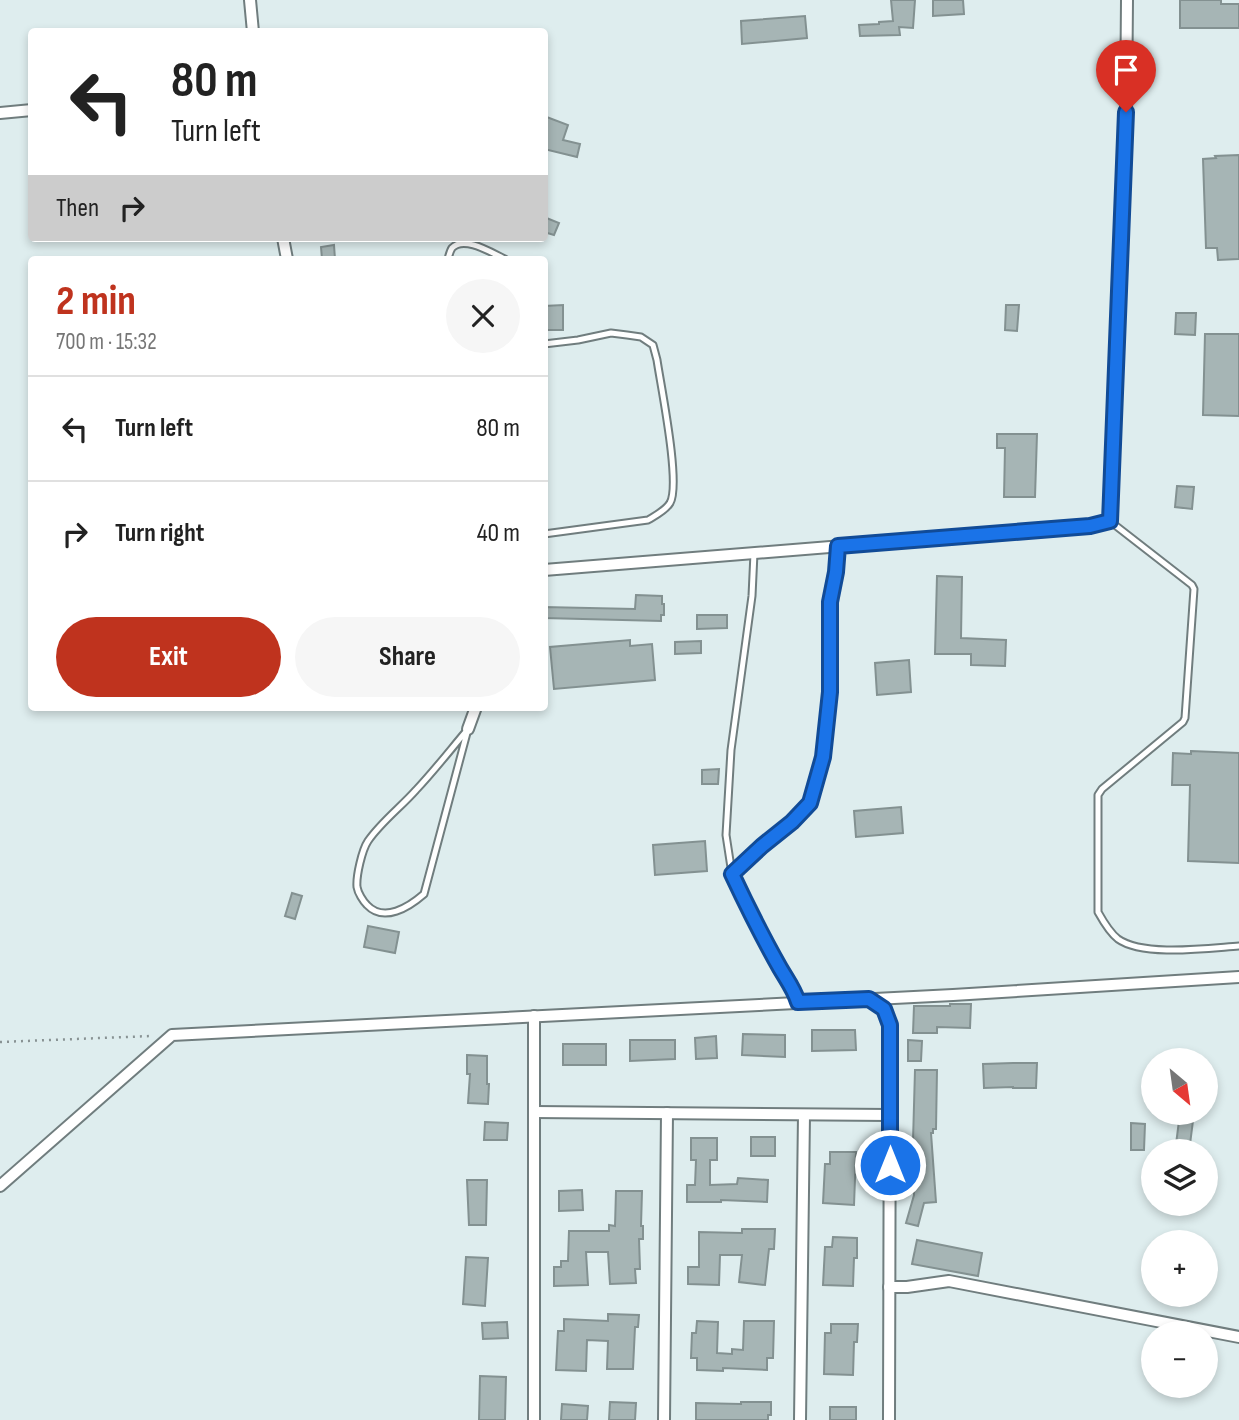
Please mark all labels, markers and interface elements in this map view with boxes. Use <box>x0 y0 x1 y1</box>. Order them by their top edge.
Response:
pin <box>1096 40 1156 112</box>
icon: arrive <box>1107 51 1145 89</box>
text: 80 m <box>171 52 258 111</box>
icon: left <box>56 56 147 147</box>
text: Turn left <box>171 112 261 151</box>
icon: right <box>113 189 151 227</box>
text: Then <box>56 193 99 224</box>
text: 2 min <box>56 276 136 327</box>
button: close <box>446 279 520 353</box>
text: 700 m · 15:32 <box>56 328 157 356</box>
icon: left <box>56 410 94 448</box>
text: Turn left <box>115 413 193 444</box>
text: 80 m <box>476 413 520 444</box>
icon: right <box>56 515 94 553</box>
text: Turn right <box>115 518 204 549</box>
text: 40 m <box>477 518 520 549</box>
button: Exit <box>56 617 281 697</box>
button: Share <box>295 617 520 697</box>
north arrow <box>1141 1048 1218 1125</box>
map controls <box>1141 1048 1218 1398</box>
position arrow <box>853 1128 927 1202</box>
button: layers <box>1141 1139 1218 1216</box>
button: + <box>1141 1230 1218 1307</box>
button: − <box>1141 1321 1218 1398</box>

